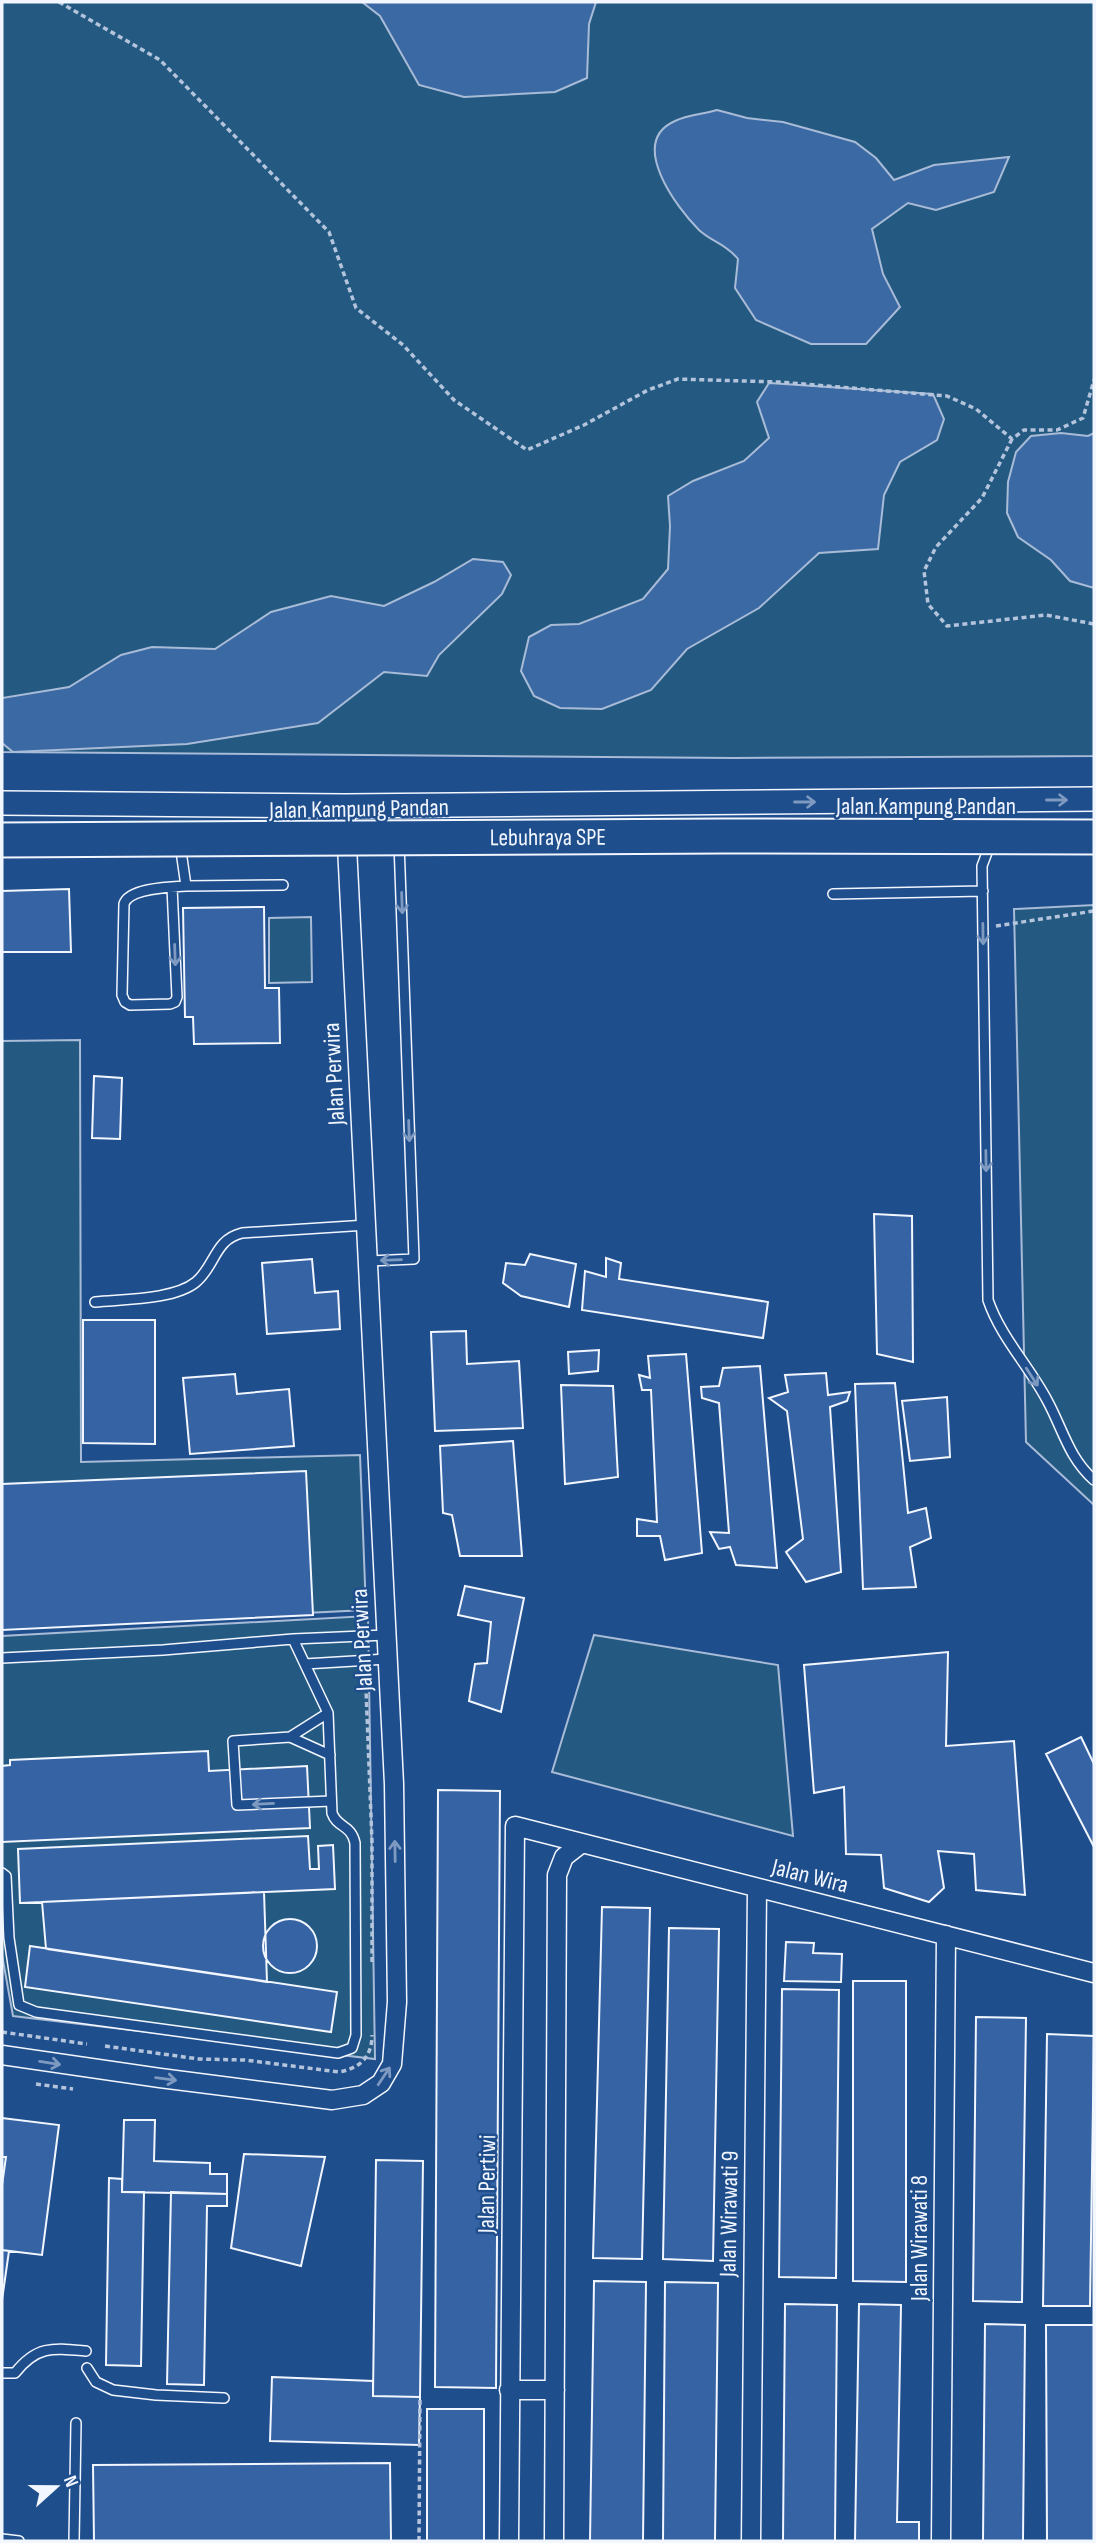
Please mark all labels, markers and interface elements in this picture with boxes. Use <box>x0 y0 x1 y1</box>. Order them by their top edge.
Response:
street label: Jalan Kampung Pandan <box>835 792 1016 821</box>
street label: Jalan Kampung Pandan <box>268 793 449 825</box>
one-way arrow <box>1046 793 1069 807</box>
one-way arrow <box>794 795 817 809</box>
street label: Lebuhraya SPE <box>490 822 606 852</box>
one-way arrow <box>395 892 408 915</box>
one-way arrow <box>977 922 990 945</box>
one-way arrow <box>169 943 182 966</box>
street label: Jalan Perwira <box>317 1022 351 1127</box>
one-way arrow <box>403 1119 416 1142</box>
one-way arrow <box>980 1150 993 1173</box>
one-way arrow <box>380 1253 403 1266</box>
one-way arrow <box>1025 1366 1039 1386</box>
street label: Jalan Perwira <box>345 1588 379 1693</box>
one-way arrow <box>253 1798 275 1811</box>
one-way arrow <box>389 1840 402 1863</box>
street label: Jalan Wira <box>768 1852 851 1899</box>
one-way arrow <box>38 2056 61 2069</box>
one-way arrow <box>377 2067 391 2086</box>
one-way arrow <box>154 2073 177 2086</box>
street label: Jalan Pertiwi <box>472 2134 502 2235</box>
street label: Jalan Wirawati 9 <box>713 2151 745 2278</box>
street label: Jalan Wirawati 8 <box>905 2175 934 2302</box>
north arrow <box>21 2452 91 2522</box>
text: N <box>58 2473 83 2490</box>

